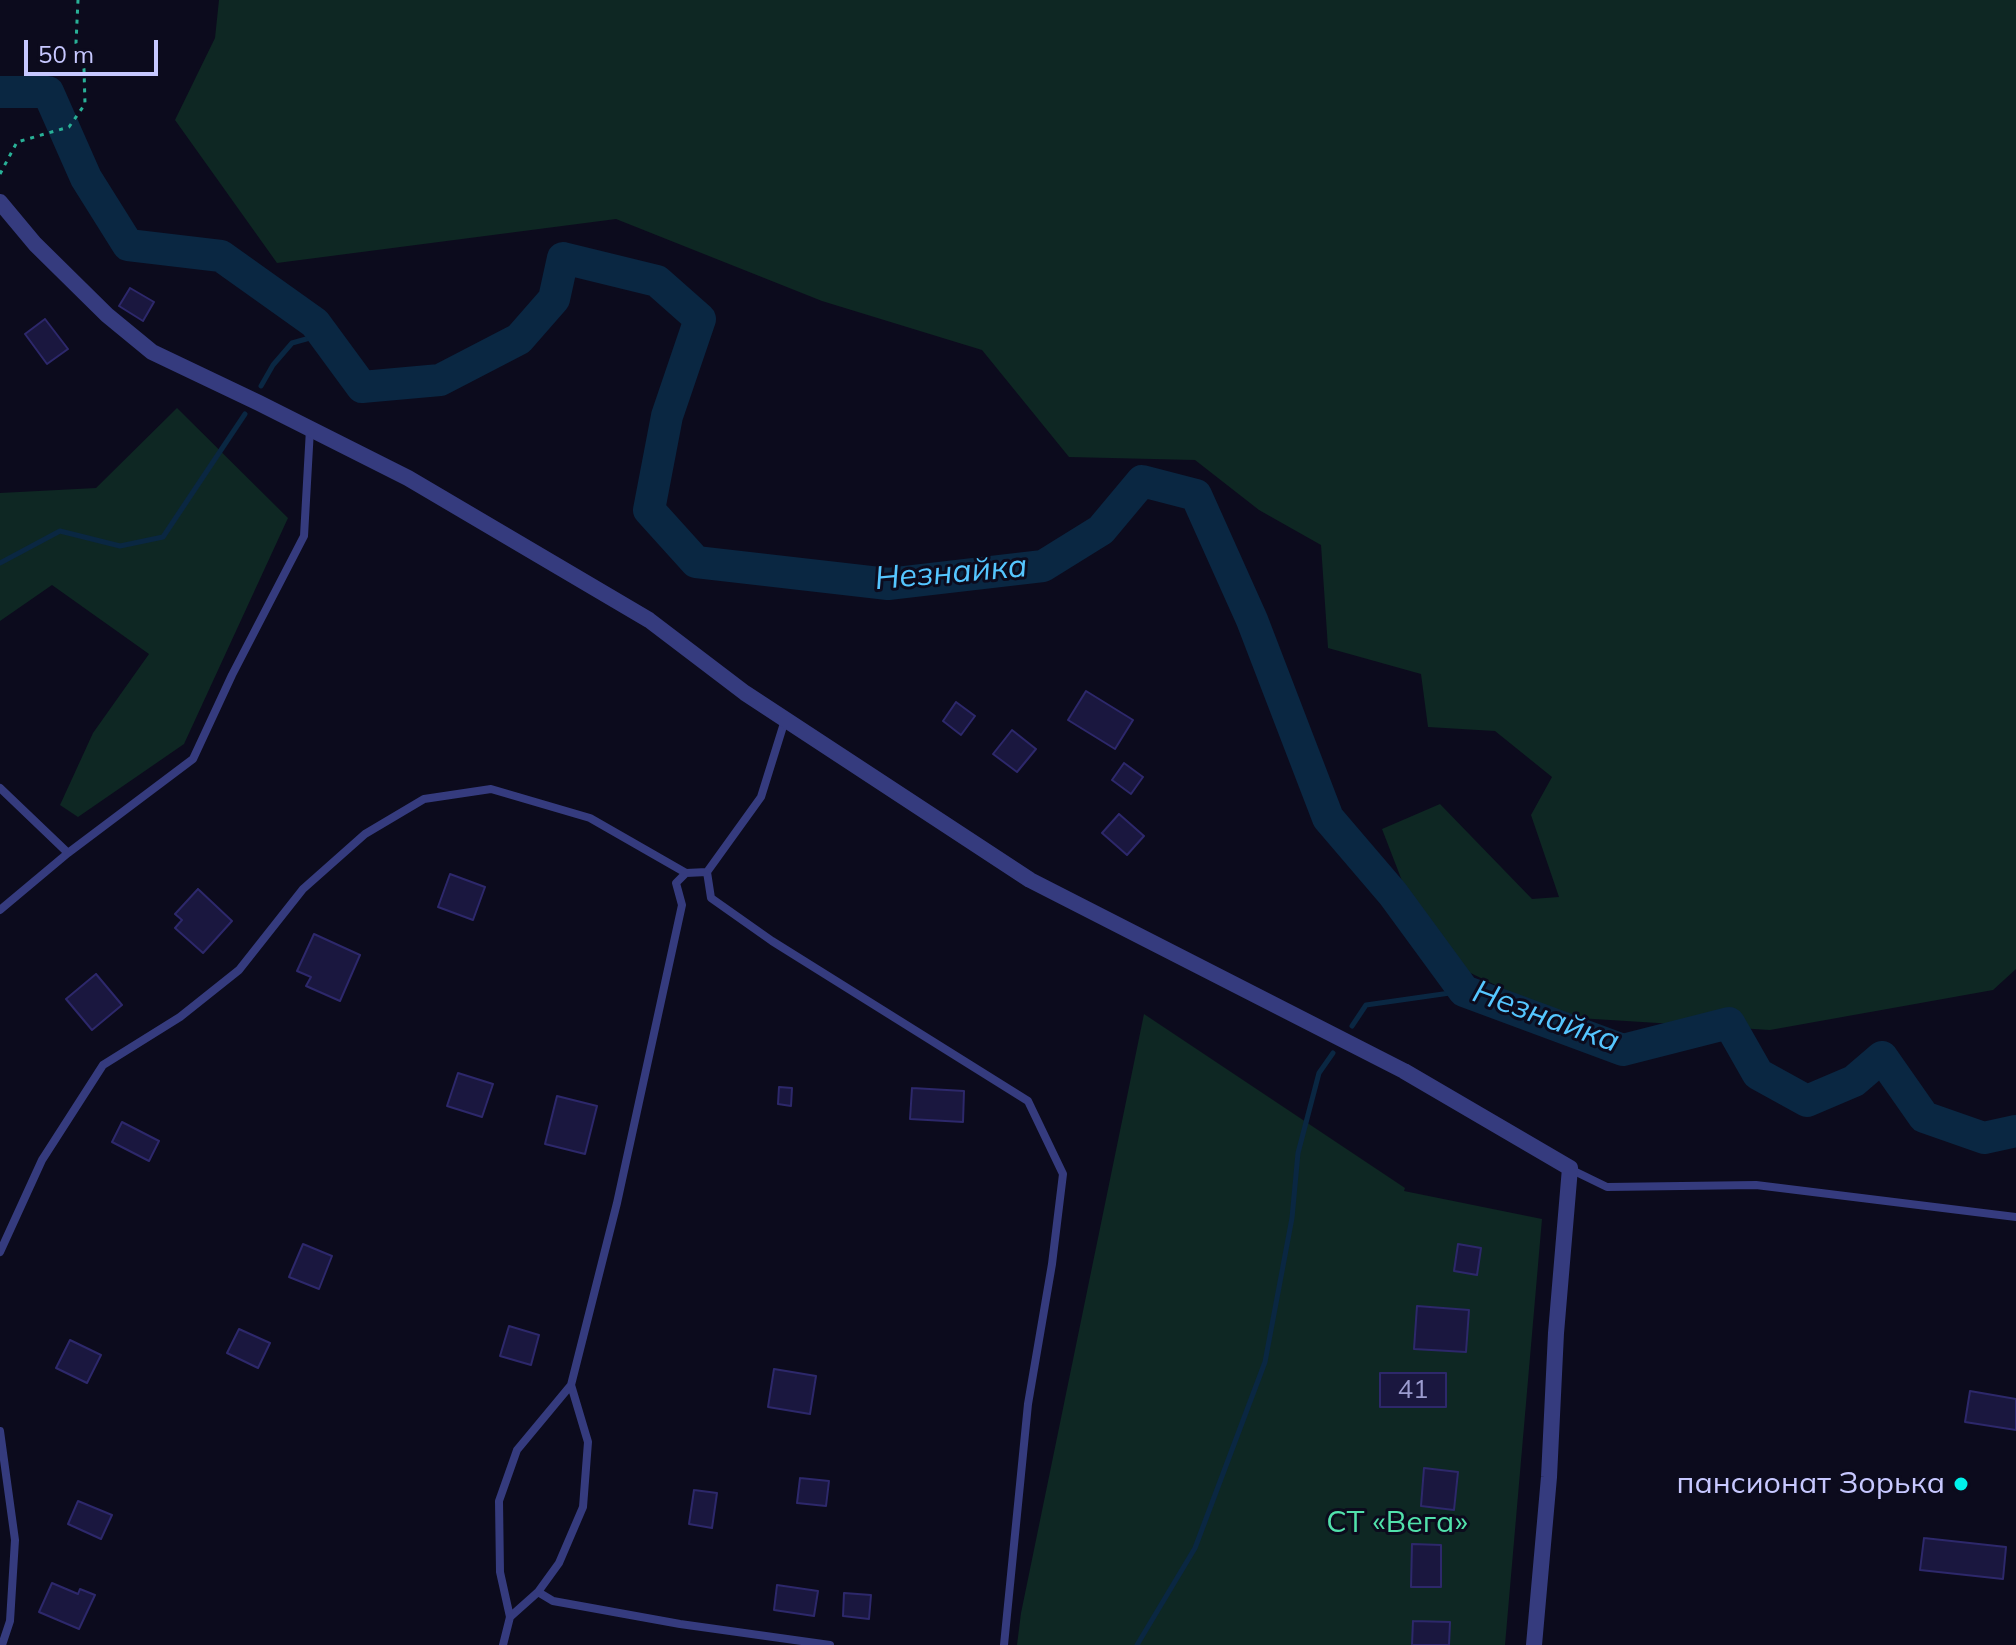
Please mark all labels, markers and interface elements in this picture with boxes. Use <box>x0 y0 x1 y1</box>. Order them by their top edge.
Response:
scale bar <box>28 24 162 74</box>
text: 50 m <box>38 39 94 69</box>
water label: Незнайка <box>873 547 1029 599</box>
water label: Незнайка <box>1468 973 1624 1061</box>
house number: 41 <box>1397 1374 1429 1406</box>
place label: пансионат Зорька <box>1677 1466 1945 1502</box>
marker: пансионат Зорька <box>1952 1475 1970 1493</box>
park label: СТ «Вега» <box>1326 1505 1468 1541</box>

